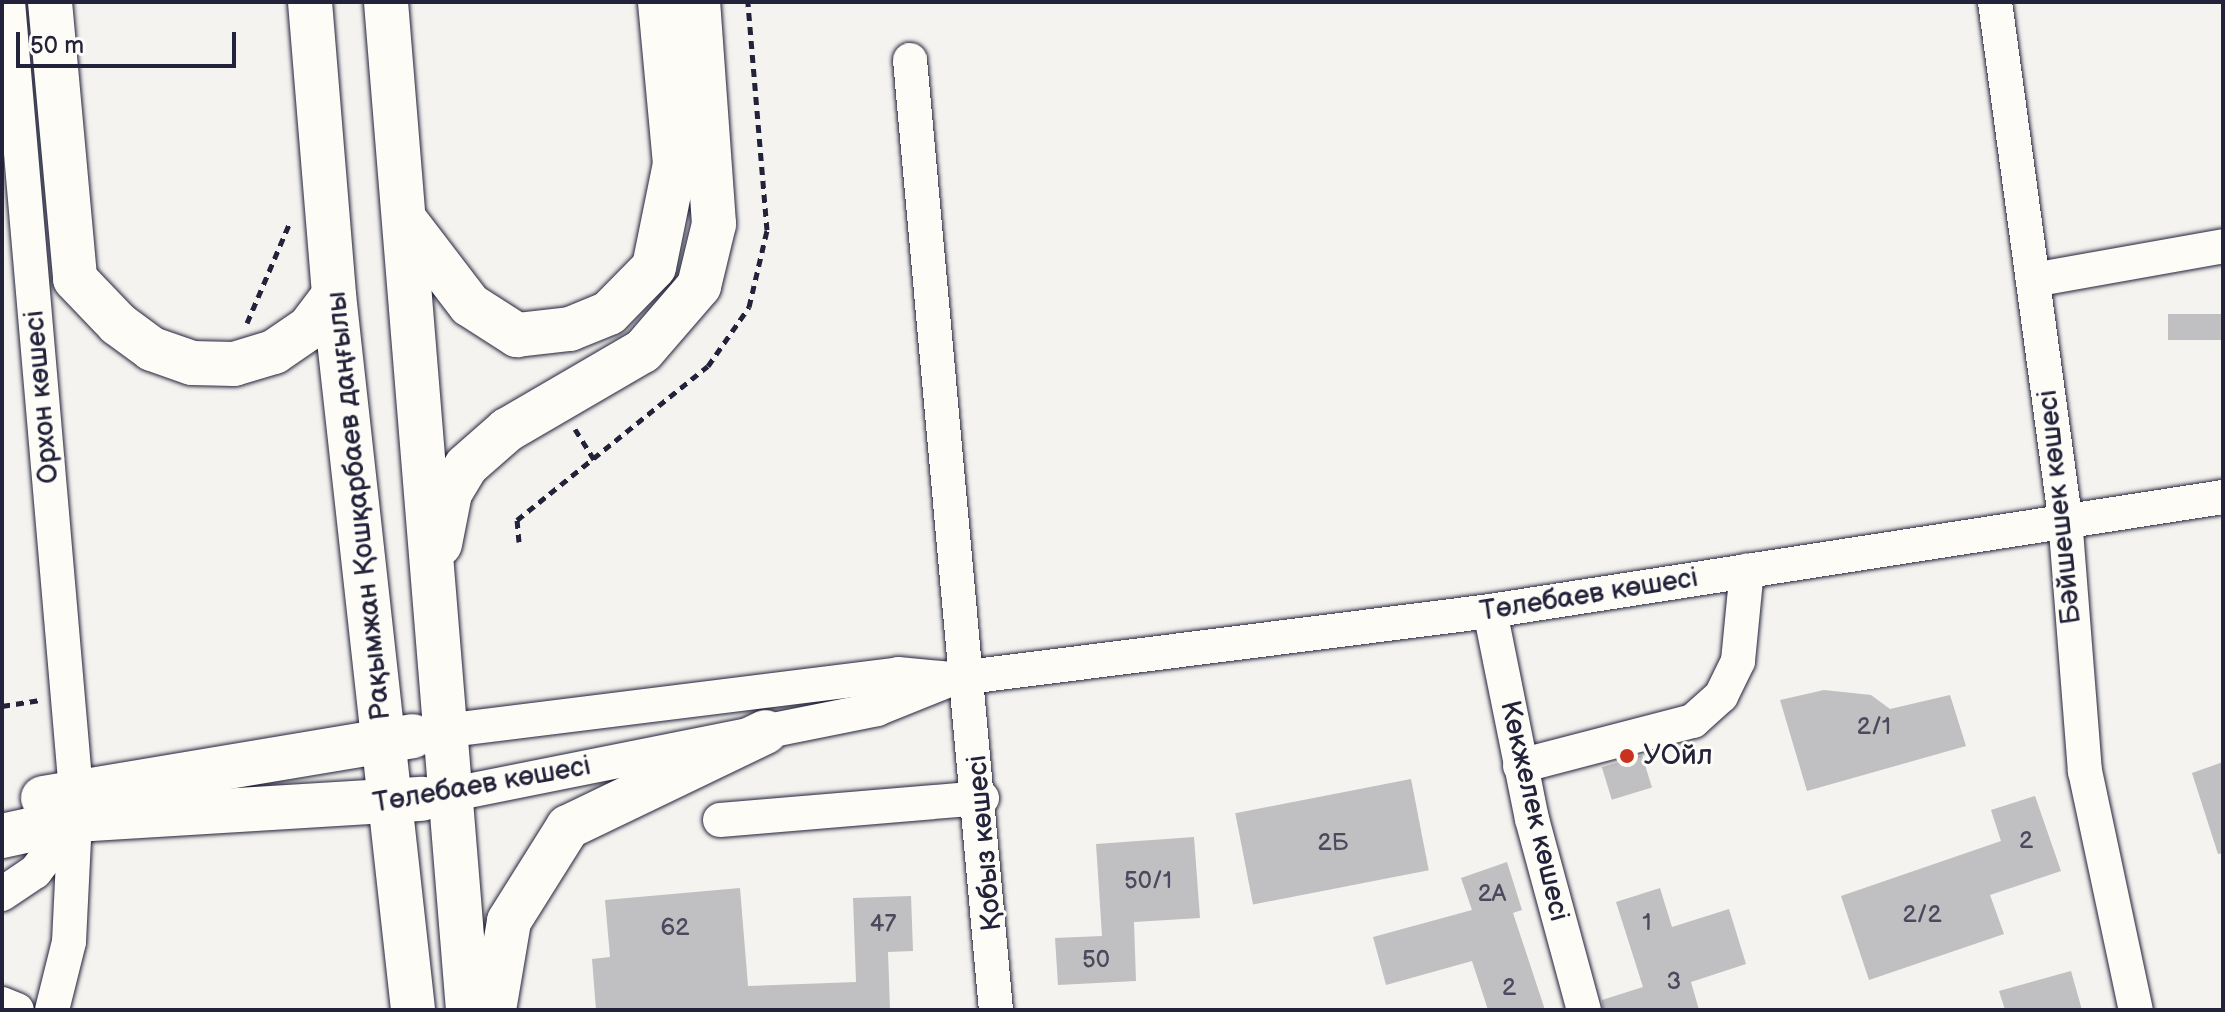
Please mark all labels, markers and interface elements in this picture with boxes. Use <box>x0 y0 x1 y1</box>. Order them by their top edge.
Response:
scale bar <box>20 16 240 66</box>
text: 50 m <box>30 31 84 60</box>
street label: Рақымжан Қошқарбаев даңғылы <box>320 290 398 722</box>
street label: Орхон көшесі <box>18 309 66 485</box>
street label: Бәйшешек көшесі <box>2031 388 2089 626</box>
street label: Төлебаев көшесі <box>1477 561 1701 629</box>
street label: Көкжелек көшесі <box>1492 697 1576 925</box>
house number: 2/1 <box>1857 713 1891 741</box>
place label: УОйл <box>1643 739 1713 773</box>
marker: УОйл <box>1618 747 1636 765</box>
street label: Төлебаев көшесі <box>371 749 593 821</box>
street label: Қобыз көшесі <box>961 754 1009 932</box>
house number: 2 <box>2019 827 2033 855</box>
house number: 2Б <box>1318 829 1348 857</box>
house number: 50/1 <box>1124 867 1172 895</box>
house number: 2А <box>1478 880 1506 908</box>
house number: 2/2 <box>1902 901 1942 929</box>
house number: 1 <box>1642 909 1652 937</box>
house number: 47 <box>870 910 896 938</box>
house number: 62 <box>661 914 689 942</box>
house number: 50 <box>1082 946 1110 974</box>
house number: 3 <box>1667 968 1681 996</box>
house number: 2 <box>1502 974 1516 1002</box>

